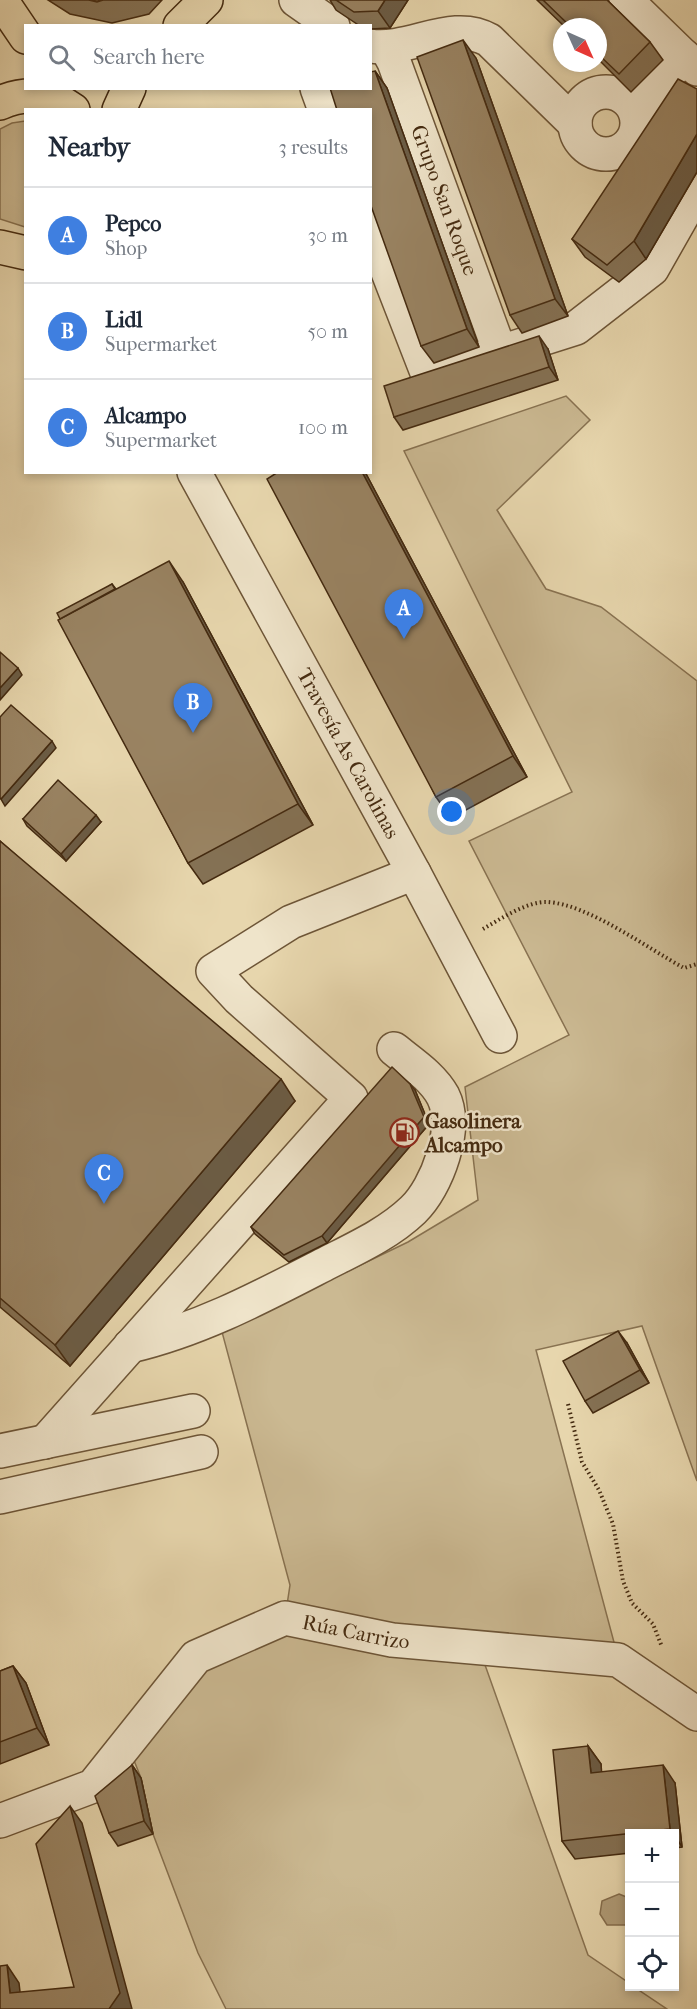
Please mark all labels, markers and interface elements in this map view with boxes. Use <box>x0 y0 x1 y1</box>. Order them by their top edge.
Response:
north arrow <box>553 18 607 72</box>
search box <box>24 24 372 90</box>
icon: search <box>45 41 78 74</box>
text: Search here <box>93 44 205 70</box>
street label: Grupo San Roque <box>406 122 483 279</box>
text: Nearby <box>48 132 130 163</box>
text: 3 results <box>279 136 348 159</box>
text: Pepco <box>105 211 161 237</box>
text: A <box>61 224 74 247</box>
text: 30 m <box>308 224 348 247</box>
text: Shop <box>105 237 147 260</box>
text: Lidl <box>105 307 143 333</box>
text: B <box>61 320 74 343</box>
text: 50 m <box>307 320 348 343</box>
text: Supermarket <box>105 333 217 356</box>
text: Alcampo <box>105 403 186 429</box>
text: C <box>61 416 74 439</box>
text: 100 m <box>298 416 348 439</box>
text: Supermarket <box>105 429 217 452</box>
pin: A <box>384 590 424 639</box>
street label: Travesía As Carolinas <box>292 664 405 843</box>
pin: B <box>174 684 212 733</box>
your location <box>437 797 466 826</box>
place label: Gasolinera Alcampo <box>423 1109 522 1157</box>
fuel station icon: Gasolinera Alcampo <box>388 1117 420 1149</box>
pin: C <box>84 1154 124 1204</box>
street label: Rúa Carrizo <box>300 1610 411 1654</box>
map controls <box>625 1829 679 1991</box>
button: + <box>625 1829 679 1883</box>
button: − <box>625 1883 679 1937</box>
button: locate <box>625 1937 679 1991</box>

